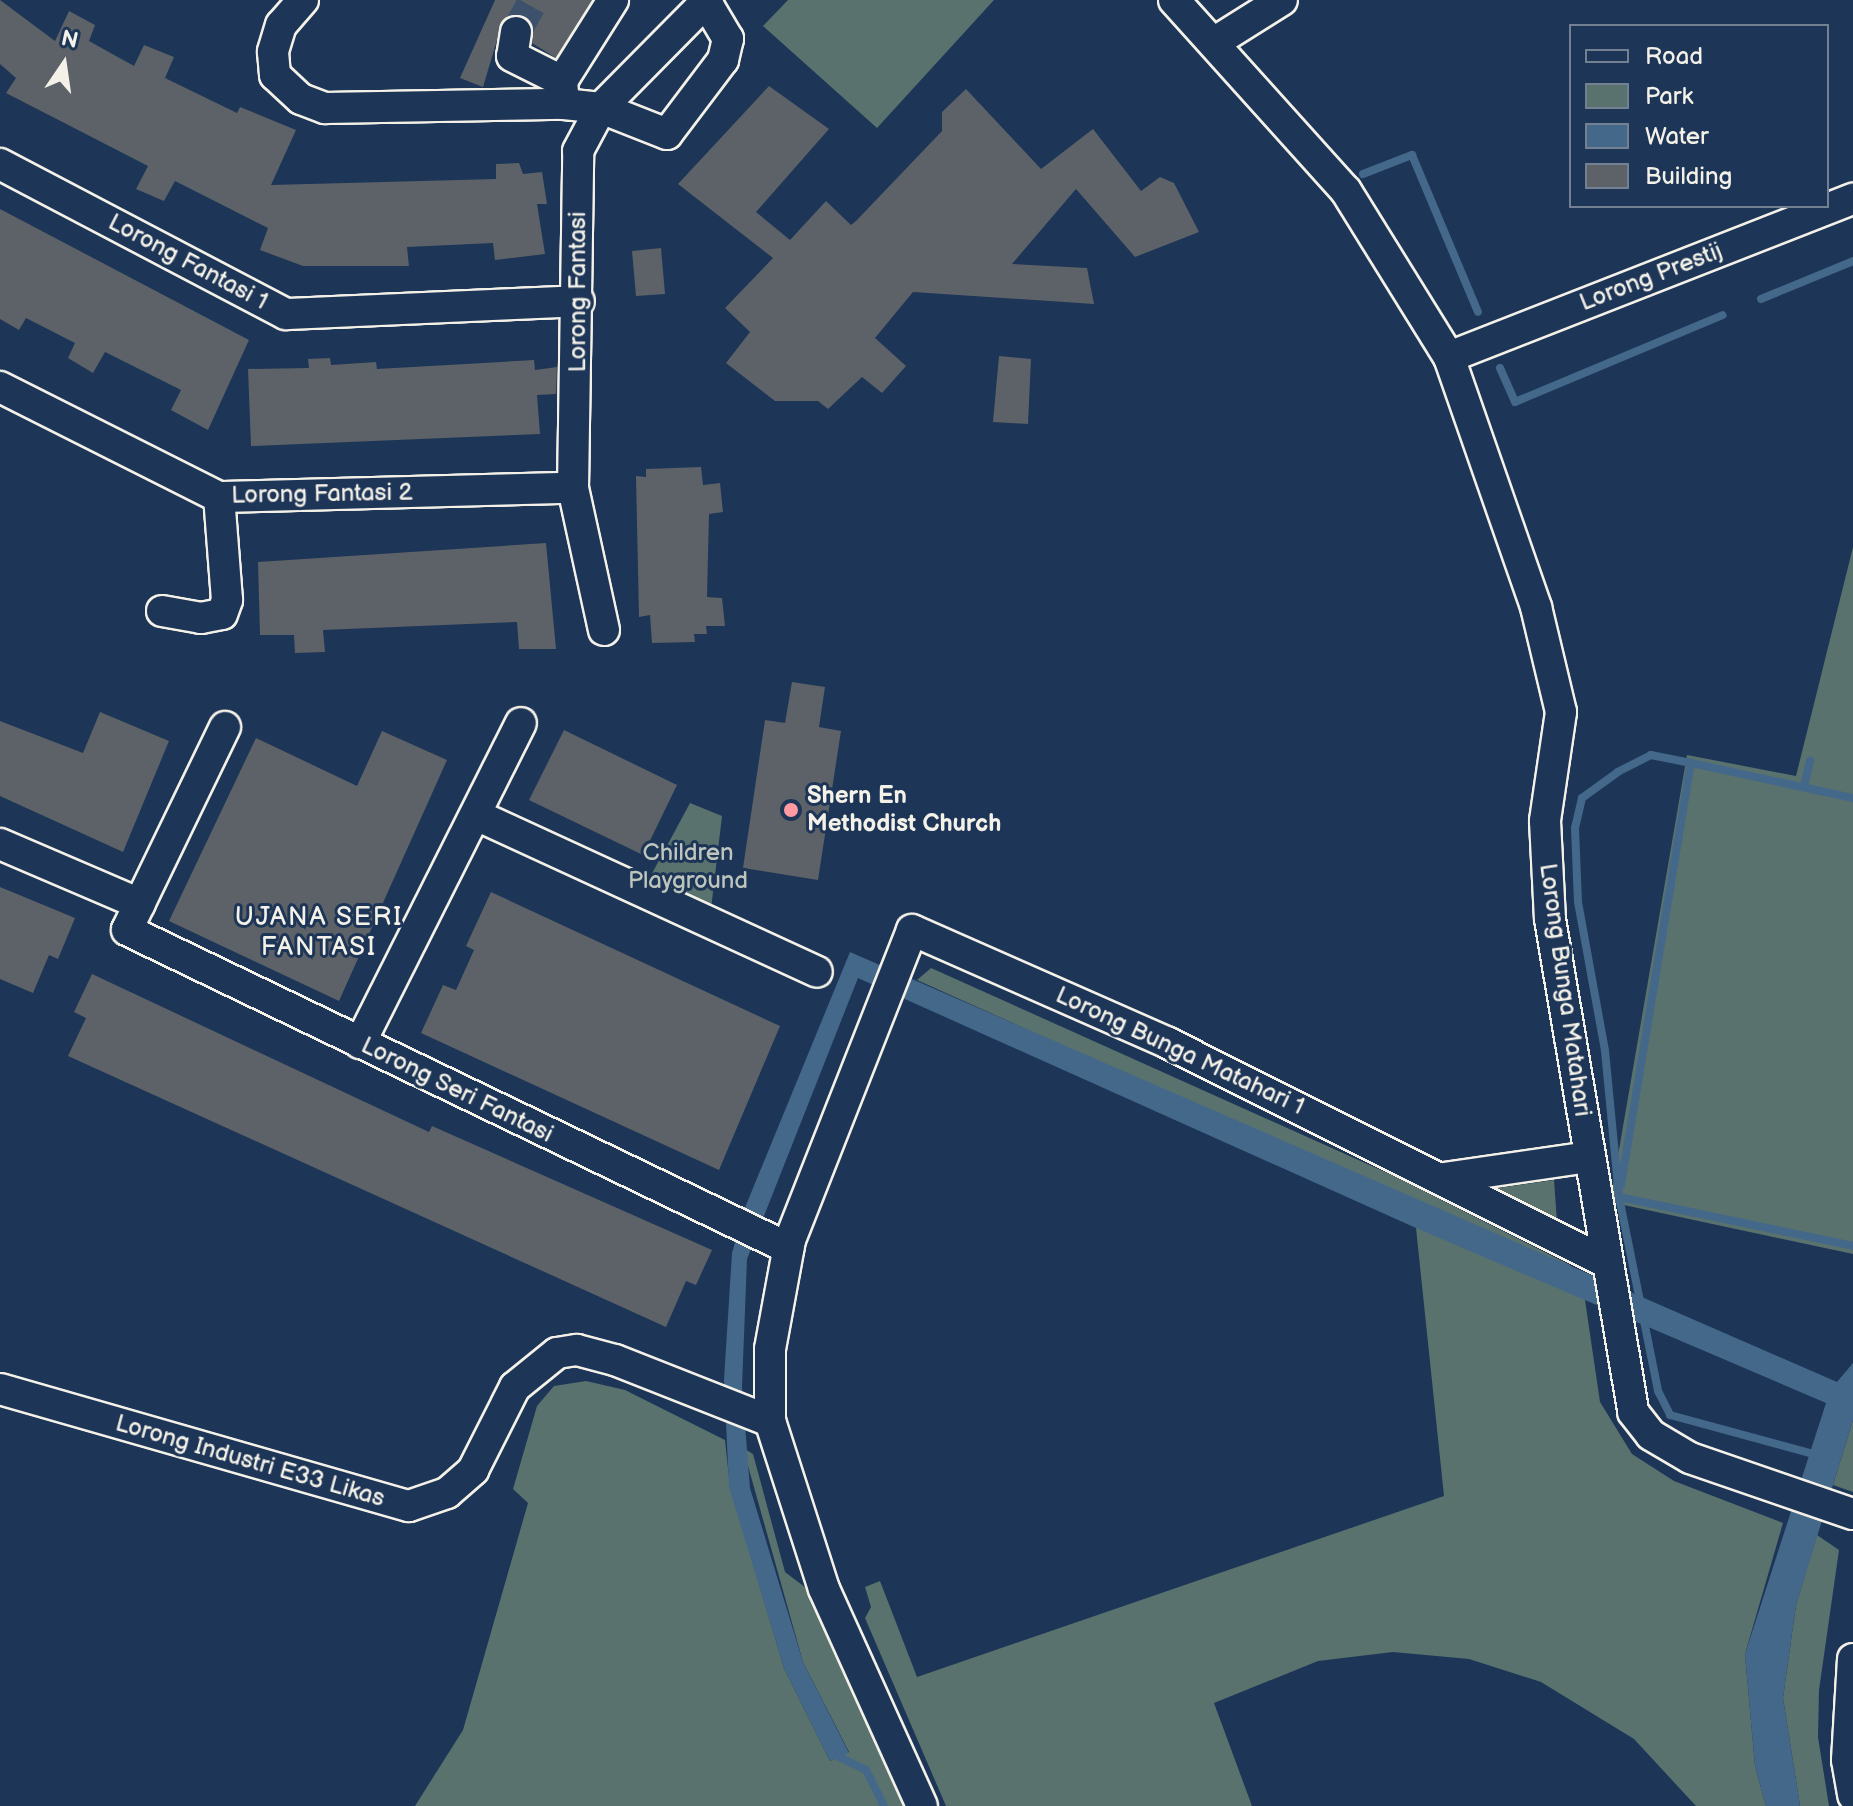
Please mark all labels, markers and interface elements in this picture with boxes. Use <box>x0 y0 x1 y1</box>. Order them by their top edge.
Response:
north arrow <box>24 24 104 104</box>
legend <box>1569 24 1829 208</box>
text: N <box>58 25 81 55</box>
text: Road <box>1645 42 1703 71</box>
text: Park <box>1645 82 1693 111</box>
text: Water <box>1645 122 1709 151</box>
text: Building <box>1645 162 1732 191</box>
street label: Lorong Fantasi 1 <box>103 208 273 316</box>
street label: Lorong Fantasi <box>564 212 592 372</box>
street label: Lorong Prestij <box>1576 237 1726 317</box>
street label: Lorong Fantasi 2 <box>231 478 413 510</box>
place label: Shern En Methodist Church <box>807 782 1001 838</box>
marker: Shern En Methodist Church <box>782 801 800 819</box>
park label: Children Playground <box>628 839 748 895</box>
street label: Lorong Bunga Matahari <box>1533 862 1597 1118</box>
district label: UJANA SERI FANTASI <box>234 902 404 964</box>
street label: Lorong Bunga Matahari 1 <box>1051 981 1309 1121</box>
street label: Lorong Seri Fantasi <box>356 1031 558 1149</box>
street label: Lorong Industri E33 Likas <box>112 1409 388 1513</box>

